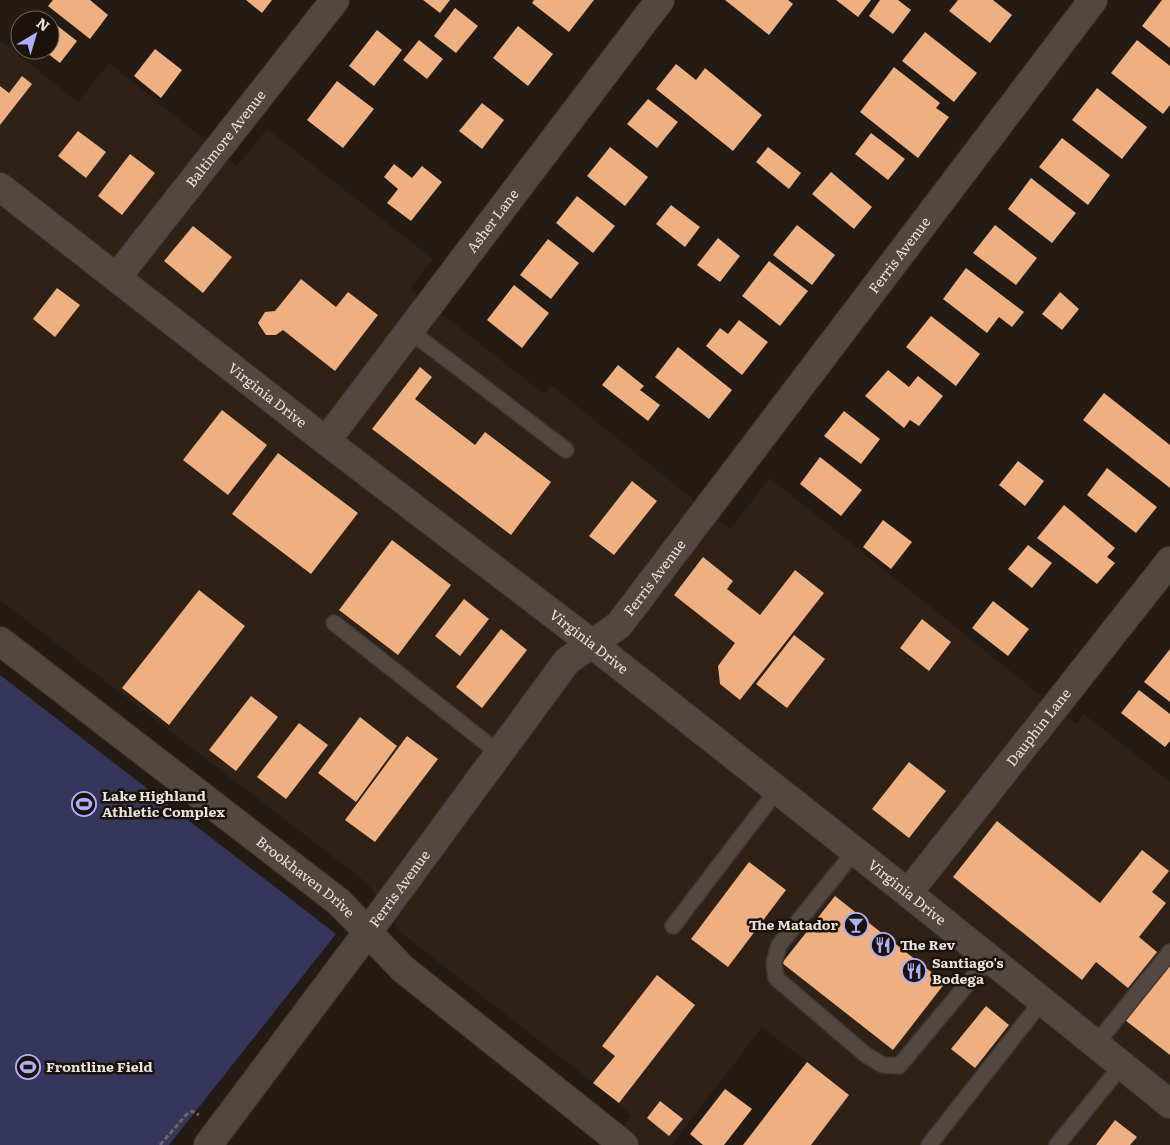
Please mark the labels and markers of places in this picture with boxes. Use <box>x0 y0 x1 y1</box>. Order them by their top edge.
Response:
place label: Lake Highland Athletic Complex <box>102 785 225 821</box>
sports icon: Lake Highland Athletic Complex <box>71 791 97 817</box>
bar icon: The Matador <box>843 912 869 938</box>
place label: The Matador <box>749 914 838 934</box>
restaurant icon: The Rev <box>870 932 896 958</box>
place label: The Rev <box>900 934 955 954</box>
place label: Santiago's Bodega <box>932 952 1004 988</box>
restaurant icon: Santiago's Bodega <box>901 958 927 984</box>
sports icon: Frontline Field <box>15 1054 41 1080</box>
place label: Frontline Field <box>46 1056 153 1076</box>

